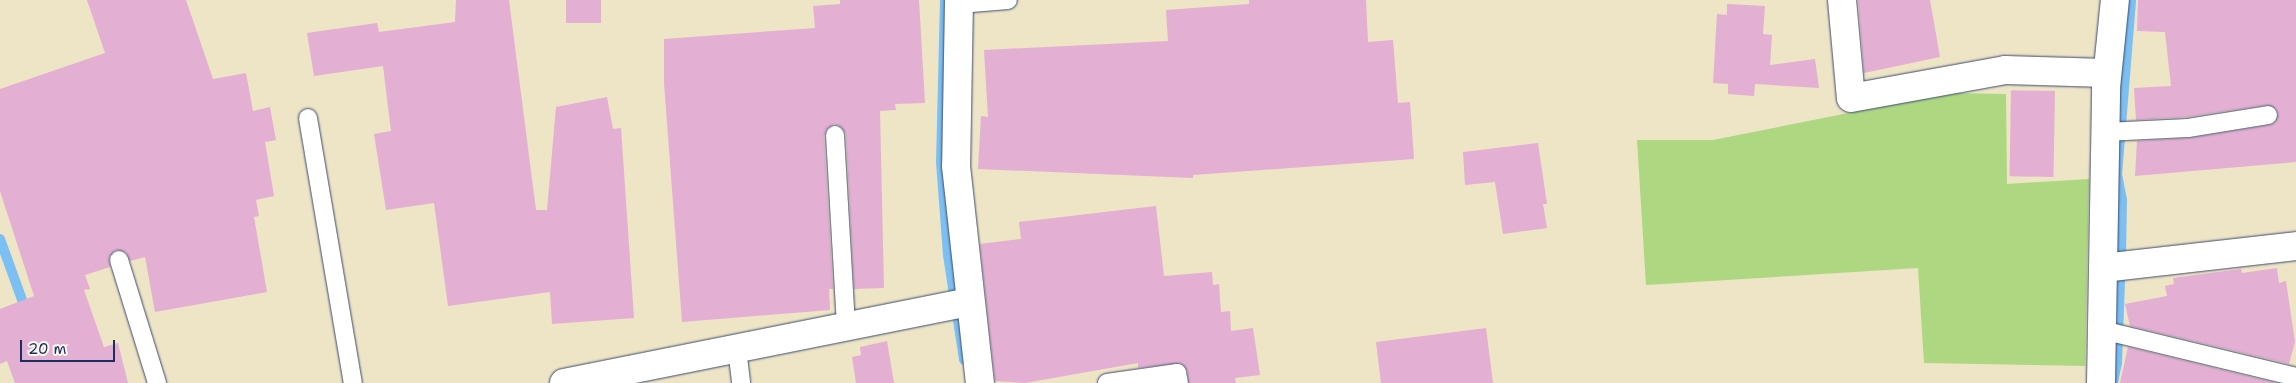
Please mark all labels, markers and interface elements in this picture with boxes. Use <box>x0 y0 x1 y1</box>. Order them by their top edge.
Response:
scale bar <box>22 330 118 362</box>
text: 20 m <box>28 339 67 359</box>

